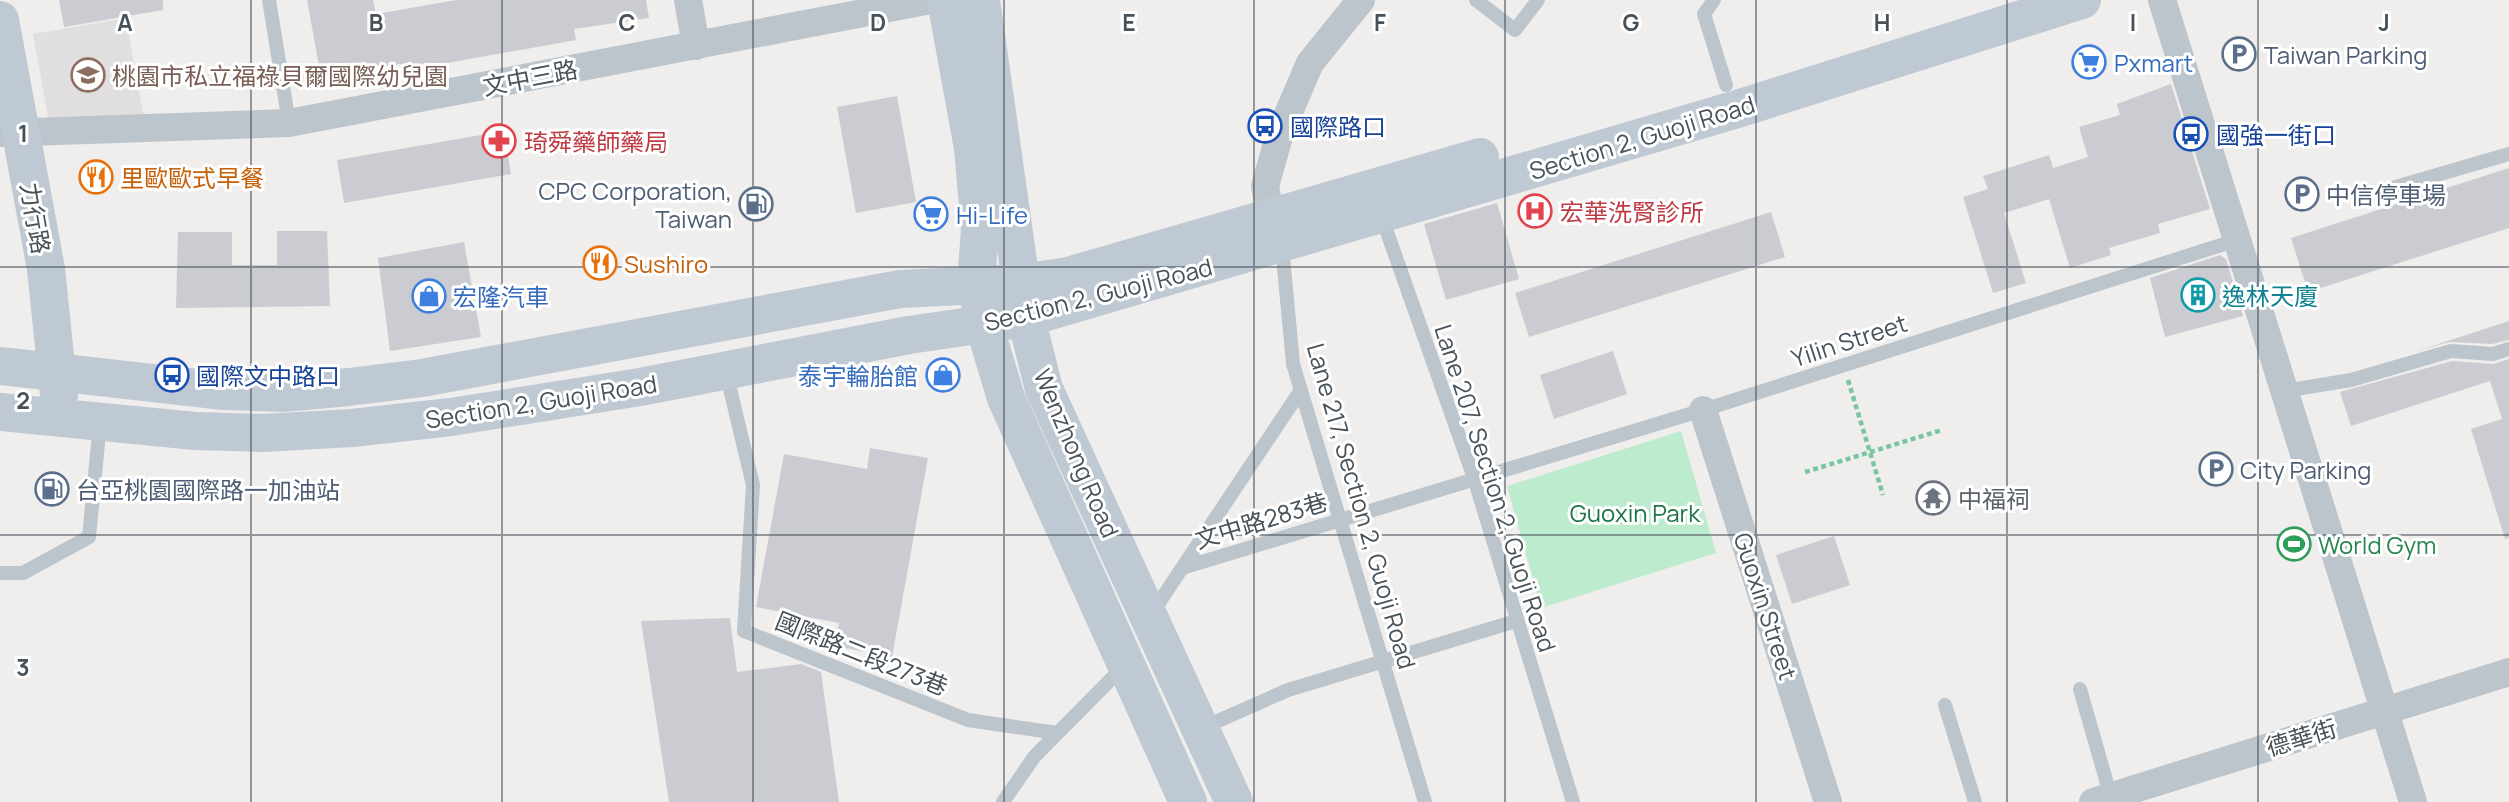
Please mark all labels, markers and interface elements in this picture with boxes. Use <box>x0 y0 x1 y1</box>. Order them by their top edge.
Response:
text: A <box>117 6 133 38</box>
text: B <box>369 6 383 38</box>
text: C <box>619 6 636 38</box>
text: D <box>870 6 886 38</box>
text: E <box>1122 6 1136 38</box>
text: F <box>1374 6 1386 38</box>
text: G <box>1623 6 1640 38</box>
text: H <box>1874 6 1890 38</box>
text: I <box>2130 6 2136 38</box>
text: J <box>2378 6 2390 38</box>
parking icon: Taiwan Parking <box>2220 35 2258 73</box>
place label: Taiwan Parking <box>2264 38 2428 71</box>
supermarket icon: Pxmart <box>2070 43 2108 81</box>
place label: Pxmart <box>2114 46 2193 79</box>
street label: 文中三路 <box>480 52 580 102</box>
school or university icon: 桃園市私立福祿貝爾國際幼兒園 <box>69 56 107 94</box>
place label: 桃園市私立福祿貝爾國際幼兒園 <box>112 59 448 92</box>
street label: Section 2, Guoji Road <box>1525 87 1759 187</box>
bus stop icon: 國際路口 <box>1246 107 1284 145</box>
place label: 國際路口 <box>1290 110 1386 143</box>
bus stop icon: 國強一街口 <box>2172 115 2210 153</box>
text: 1 <box>18 117 28 149</box>
place label: 國強一街口 <box>2216 118 2336 151</box>
pharmacy icon: 琦舜藥師藥局 <box>480 122 518 160</box>
place label: 琦舜藥師藥局 <box>524 125 668 158</box>
restaurant icon: 里歐歐式早餐 <box>77 158 115 196</box>
place label: 里歐歐式早餐 <box>120 161 264 194</box>
place label: CPC Corporation, Taiwan <box>538 174 732 235</box>
parking icon: 中信停車場 <box>2283 175 2321 213</box>
place label: 中信停車場 <box>2326 178 2446 211</box>
street label: 力行路 <box>13 180 59 256</box>
fuel station icon: CPC Corporation, Taiwan <box>737 185 775 223</box>
hospital icon: 宏華洗腎診所 <box>1516 192 1554 230</box>
supermarket icon: Hi-Life <box>912 195 950 233</box>
place label: 宏華洗腎診所 <box>1560 195 1704 228</box>
place label: Hi-Life <box>956 198 1028 231</box>
restaurant icon: Sushiro <box>581 244 619 282</box>
place label: Sushiro <box>624 247 708 280</box>
street label: Section 2, Guoji Road <box>980 250 1216 338</box>
building icon: 逸林天廈 <box>2179 276 2217 314</box>
shop icon: 宏隆汽車 <box>410 277 448 315</box>
place label: 逸林天廈 <box>2222 279 2318 312</box>
place label: 宏隆汽車 <box>453 280 549 313</box>
street label: Yilin Street <box>1787 306 1911 374</box>
street label: Lane 207, Section 2, Guoji Road <box>1427 320 1565 656</box>
street label: Lane 217, Section 2, Guoji Road <box>1300 339 1424 673</box>
bus stop icon: 國際文中路口 <box>153 356 191 394</box>
shop icon: 泰宇輪胎館 <box>924 356 962 394</box>
place label: 國際文中路口 <box>196 359 340 392</box>
place label: 泰宇輪胎館 <box>798 359 918 392</box>
street label: Wenzhong Road <box>1027 364 1127 542</box>
street label: Section 2, Guoji Road <box>423 366 659 436</box>
text: 2 <box>16 384 30 416</box>
parking icon: City Parking <box>2197 450 2235 488</box>
place label: City Parking <box>2240 453 2371 486</box>
fuel station icon: 台亞桃園國際路一加油站 <box>33 470 71 508</box>
place label: 台亞桃園國際路一加油站 <box>76 473 340 506</box>
temple icon: 中福祠 <box>1914 479 1952 517</box>
place label: 中福祠 <box>1958 482 2030 515</box>
street label: 文中路283巷 <box>1191 484 1331 556</box>
park label: Guoxin Park <box>1570 496 1701 529</box>
sports icon: World Gym <box>2275 525 2313 563</box>
street label: Guoxin Street <box>1727 528 1805 684</box>
place label: World Gym <box>2318 528 2436 561</box>
street label: 國際路二段273巷 <box>771 603 953 703</box>
text: 3 <box>16 651 30 683</box>
street label: 德華街 <box>2262 711 2340 763</box>

